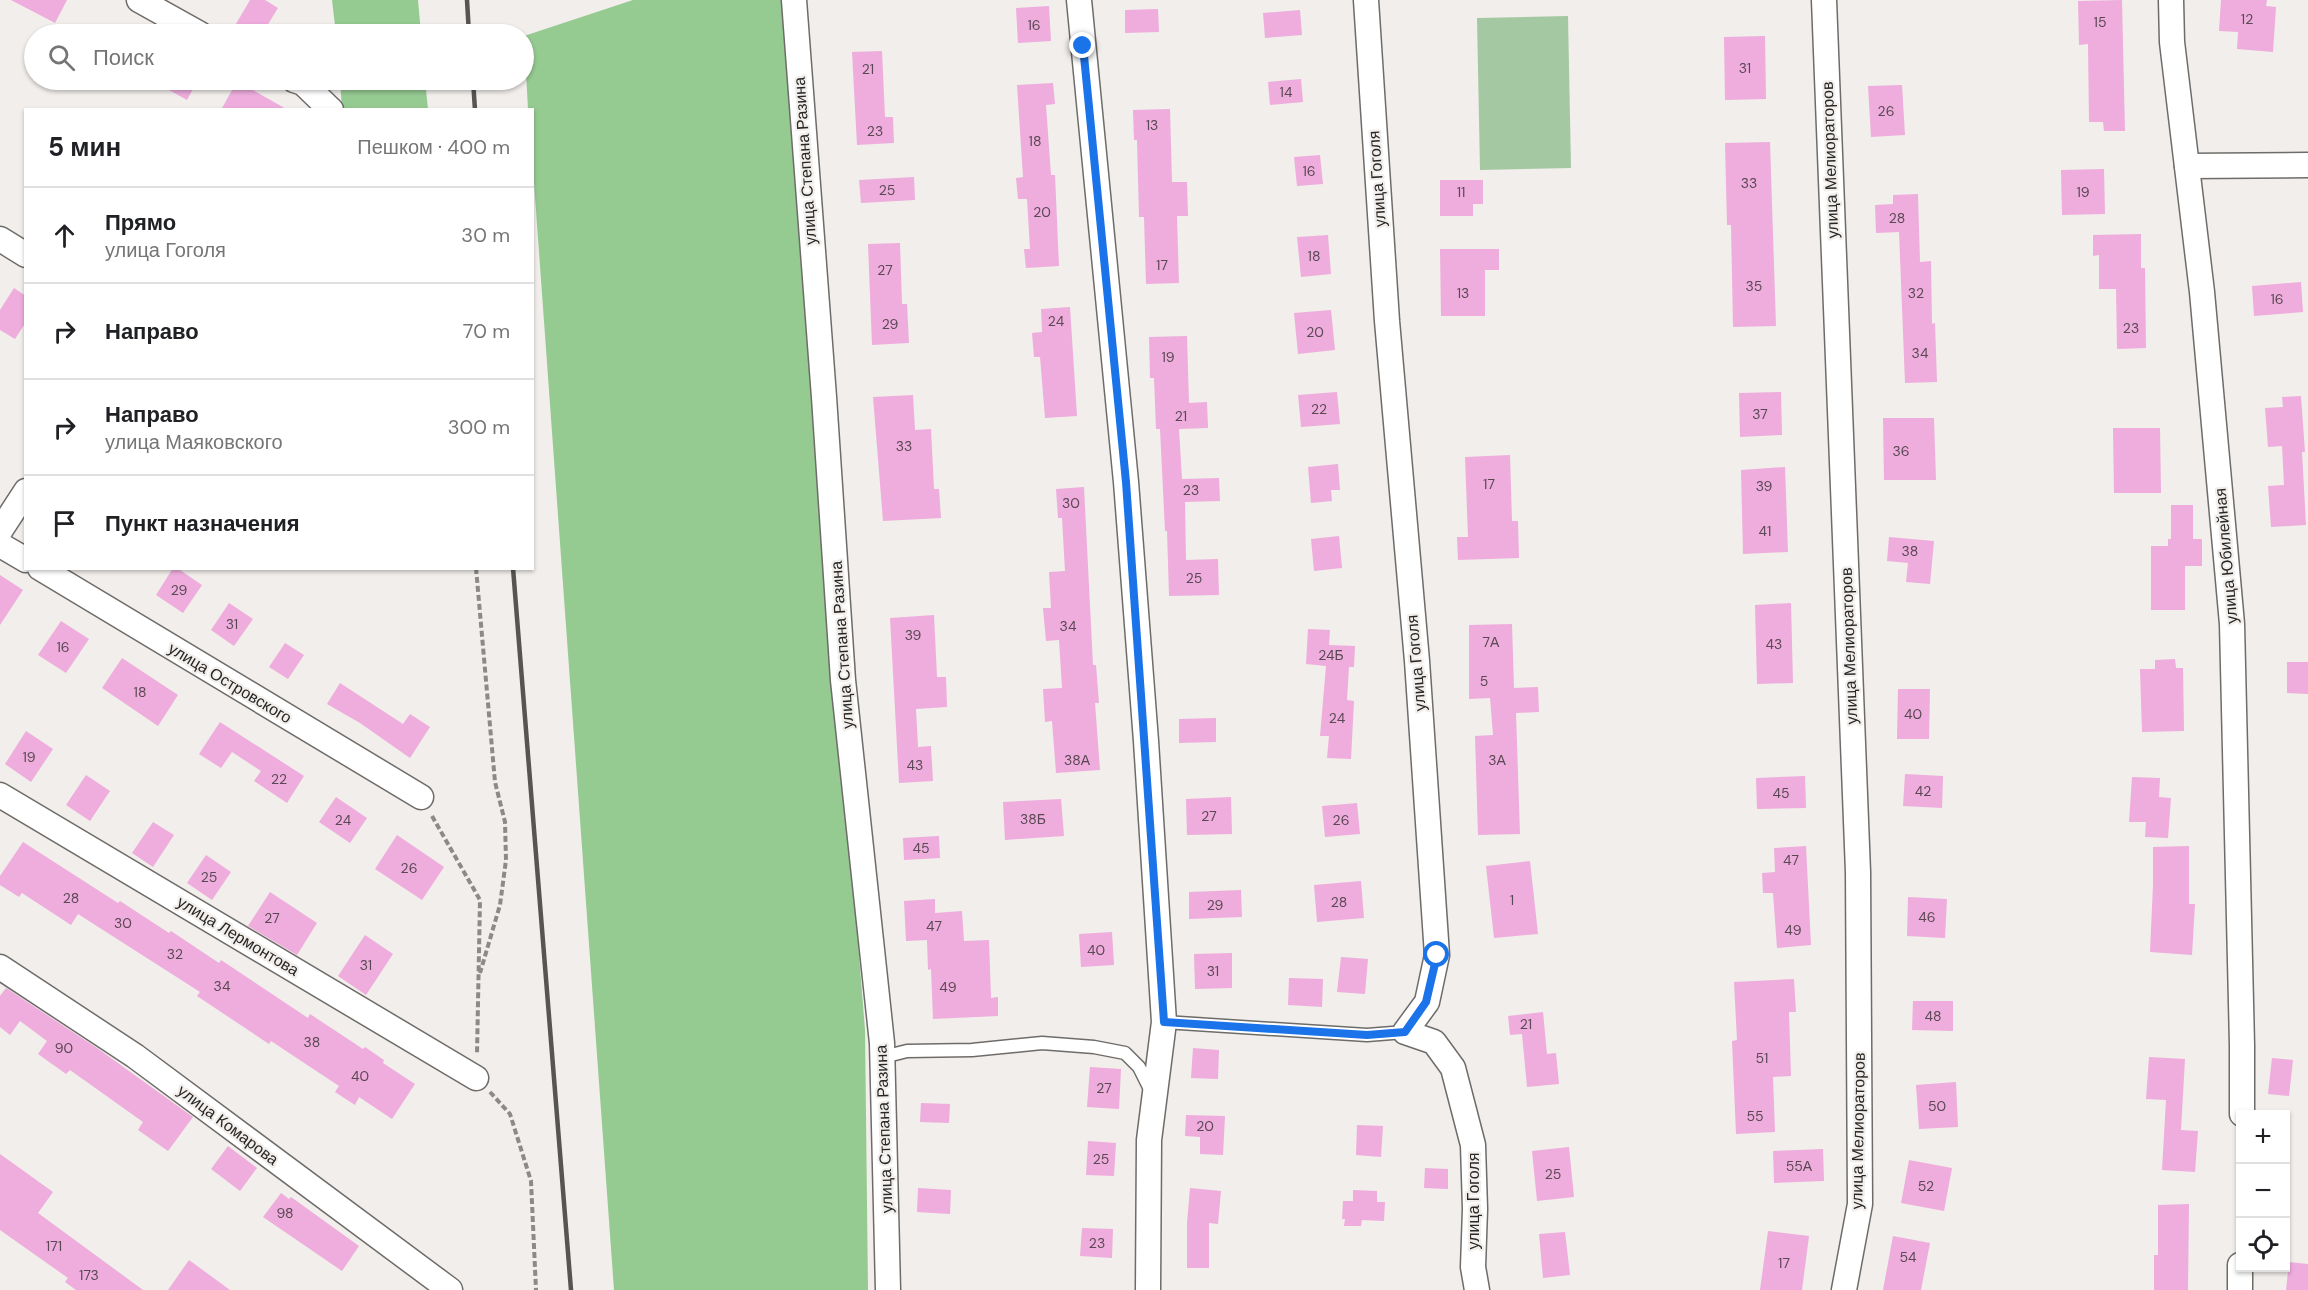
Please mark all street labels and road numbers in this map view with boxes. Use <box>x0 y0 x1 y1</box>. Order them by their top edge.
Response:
street label: улица Степана Разина <box>789 76 821 246</box>
street label: улица Мелиораторов <box>1817 81 1843 239</box>
street label: улица Гоголя <box>1363 130 1391 228</box>
street label: улица Юбилейная <box>2210 487 2242 625</box>
street label: улица Степана Разина <box>826 560 858 730</box>
street label: улица Мелиораторов <box>1836 567 1862 725</box>
street label: улица Гоголя <box>1401 614 1431 712</box>
street label: улица Островского <box>164 638 296 728</box>
street label: улица Лермонтова <box>173 891 303 981</box>
street label: улица Степана Разина <box>871 1044 897 1213</box>
street label: улица Мелиораторов <box>1846 1052 1870 1210</box>
street label: улица Комарова <box>173 1080 283 1170</box>
street label: улица Гоголя <box>1463 1153 1484 1249</box>

